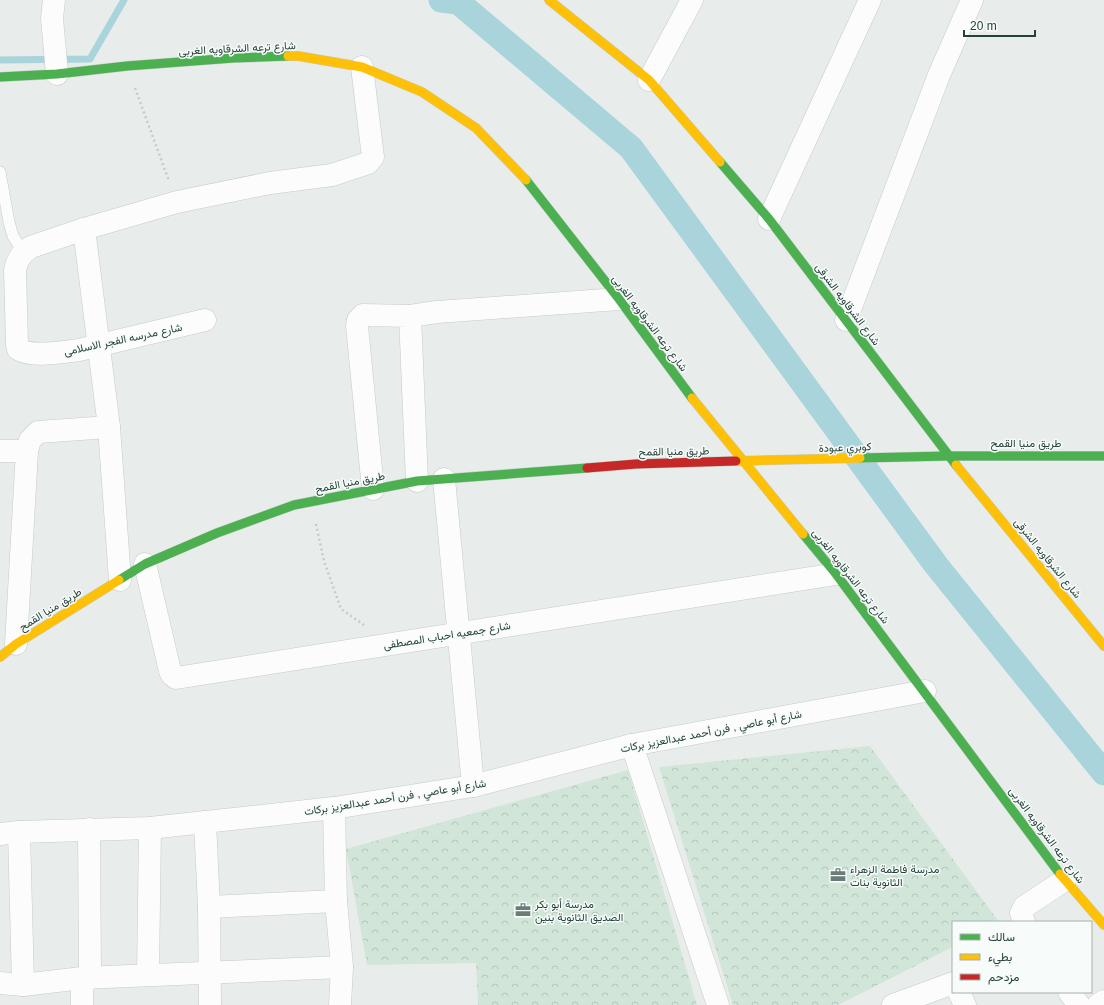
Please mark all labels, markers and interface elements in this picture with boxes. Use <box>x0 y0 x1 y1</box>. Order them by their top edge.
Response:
scale bar <box>964 12 1035 38</box>
text: 20 m <box>970 19 997 33</box>
street label: شارع ترعه الشرقاويه الغربى <box>178 39 296 59</box>
street label: شارع الشرقاويه الشرقى <box>812 261 883 349</box>
street label: شارع ترعه الشرقاويه الغربى <box>608 273 690 375</box>
street label: شارع مدرسه الفجر الاسلامى <box>63 321 184 359</box>
street label: طريق منيا القمح <box>991 437 1061 451</box>
street label: كوبري عبودة <box>818 440 872 458</box>
street label: طريق منيا القمح <box>638 444 710 460</box>
street label: طريق منيا القمح <box>314 469 386 497</box>
street label: شارع الشرقاويه الشرقى <box>1011 516 1084 602</box>
street label: شارع ترعه الشرقاويه الغربى <box>809 526 892 627</box>
street label: طريق منيا القمح <box>17 585 84 635</box>
street label: شارع جمعيه احباب المصطفى <box>382 619 512 653</box>
street label: شارع أبو عاصي , فرن أحمد عبدالعزيز بركات <box>619 707 804 758</box>
street label: شارع أبو عاصي , فرن أحمد عبدالعزيز بركات <box>303 777 488 821</box>
street label: شارع ترعه الشرقاويه الغربى <box>1005 785 1087 887</box>
place label: مدرسة فاطمة الزهراء الثانوية بنات <box>850 863 940 889</box>
office icon: مدرسة فاطمة الزهراء الثانوية بنات <box>829 866 847 884</box>
place label: مدرسة أبو بكر الصديق الثانوية بنين <box>534 898 623 924</box>
office icon: مدرسة أبو بكر الصديق الثانوية بنين <box>514 901 532 919</box>
legend <box>952 921 1092 993</box>
text: سالك <box>988 930 1015 944</box>
text: بطيء <box>988 950 1012 967</box>
text: مزدحم <box>988 970 1019 985</box>

